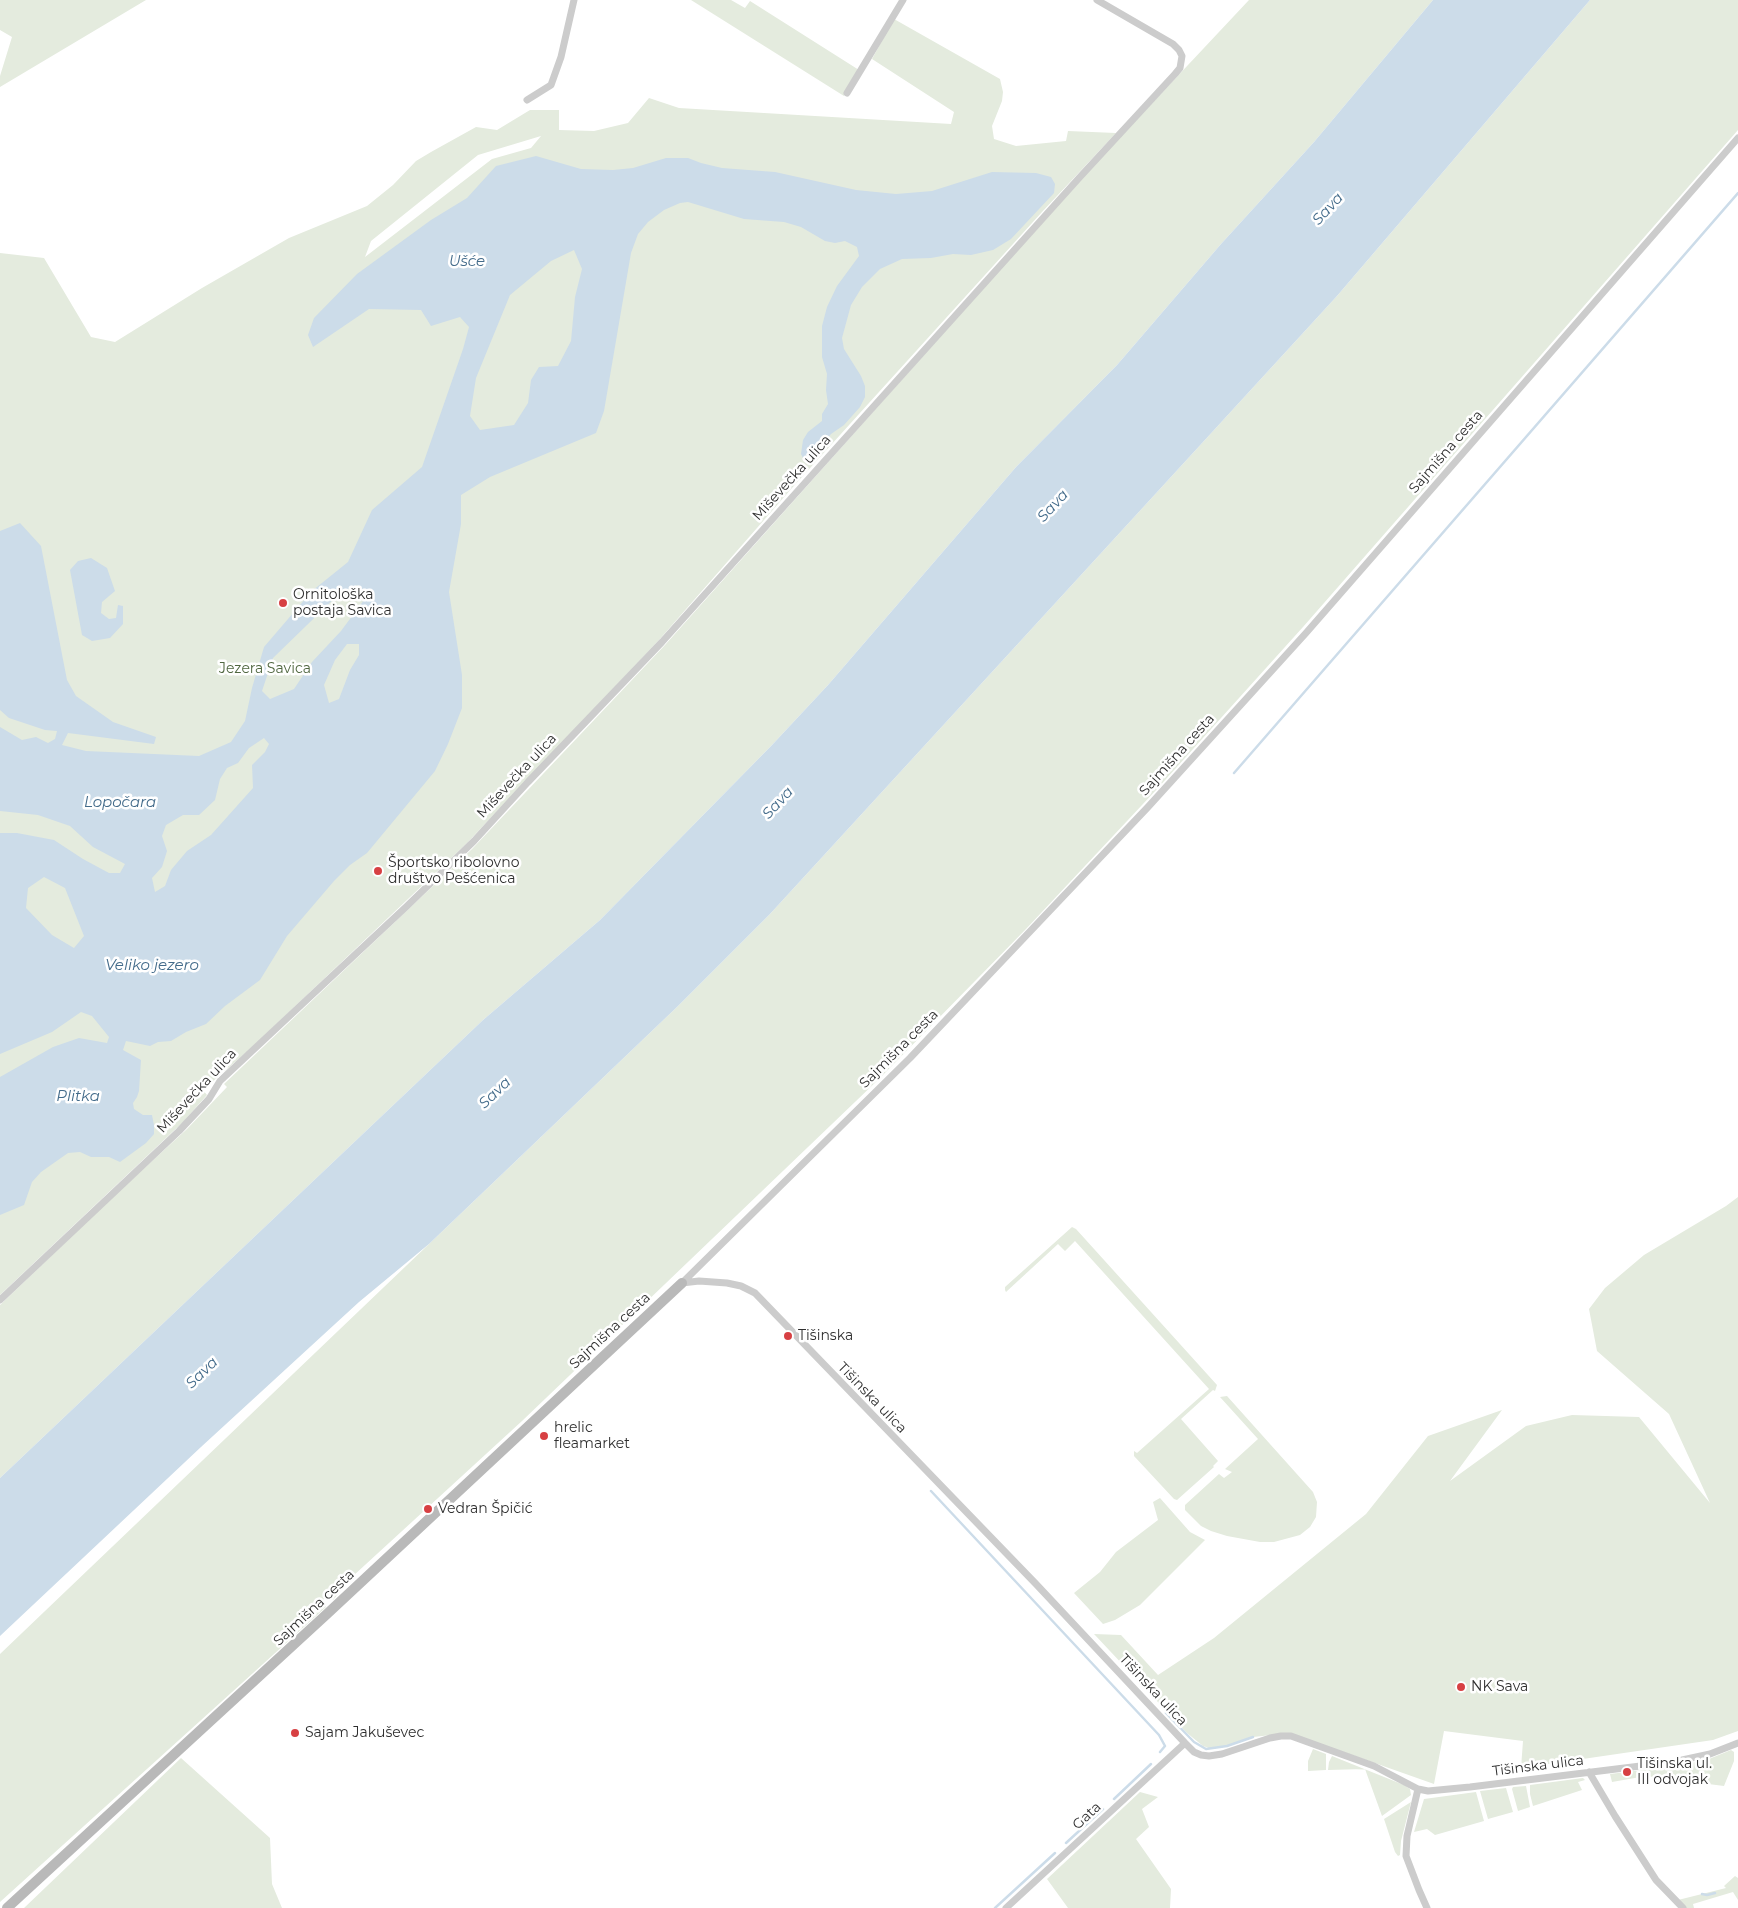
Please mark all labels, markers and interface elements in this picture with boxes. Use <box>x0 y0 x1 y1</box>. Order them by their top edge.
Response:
water label: Sava <box>1309 189 1347 229</box>
water label: Ušće <box>449 253 485 271</box>
street label: Sajmišna cesta <box>1405 407 1487 497</box>
street label: Miševečka ulica <box>749 432 835 524</box>
water label: Sava <box>1034 486 1072 526</box>
place label: Ornitološka postaja Savica <box>293 587 392 620</box>
marker: Ornitološka postaja Savica <box>277 597 289 609</box>
park label: Jezera Savica <box>219 661 311 677</box>
street label: Sajmišna cesta <box>1136 711 1218 799</box>
street label: Miševečka ulica <box>474 730 560 822</box>
water label: Sava <box>759 783 797 823</box>
water label: Lopočara <box>84 794 156 812</box>
place label: Športsko ribolovno društvo Pešćenica <box>388 855 519 888</box>
marker: Športsko ribolovno društvo Pešćenica <box>372 865 384 877</box>
water label: Veliko jezero <box>105 957 199 975</box>
street label: Sajmišna cesta <box>856 1006 942 1092</box>
street label: Miševečka ulica <box>154 1045 240 1137</box>
water label: Sava <box>475 1074 515 1112</box>
water label: Plitka <box>56 1088 100 1106</box>
street label: Sajmišna cesta <box>566 1289 654 1373</box>
place label: Tišinska <box>798 1328 853 1344</box>
marker: Tišinska <box>782 1330 794 1342</box>
water label: Sava <box>182 1354 222 1392</box>
street label: Tišinska ulica <box>834 1359 910 1437</box>
place label: hrelic fleamarket <box>554 1420 630 1452</box>
marker: hrelic fleamarket <box>538 1430 550 1442</box>
place label: Vedran Špičić <box>438 1501 533 1517</box>
marker: Vedran Špičić <box>422 1503 434 1515</box>
street label: Sajmišna cesta <box>270 1566 358 1650</box>
street label: Tišinska ulica <box>1116 1651 1190 1729</box>
place label: NK Sava <box>1471 1679 1528 1695</box>
marker: NK Sava <box>1455 1681 1467 1693</box>
place label: Sajam Jakuševec <box>305 1725 424 1741</box>
marker: Sajam Jakuševec <box>289 1727 301 1739</box>
street label: Tišinska ulica <box>1491 1752 1585 1780</box>
place label: Tišinska ul. III odvojak <box>1637 1756 1712 1788</box>
marker: Tišinska ul. III odvojak <box>1621 1766 1633 1778</box>
street label: Gata <box>1069 1799 1105 1833</box>

